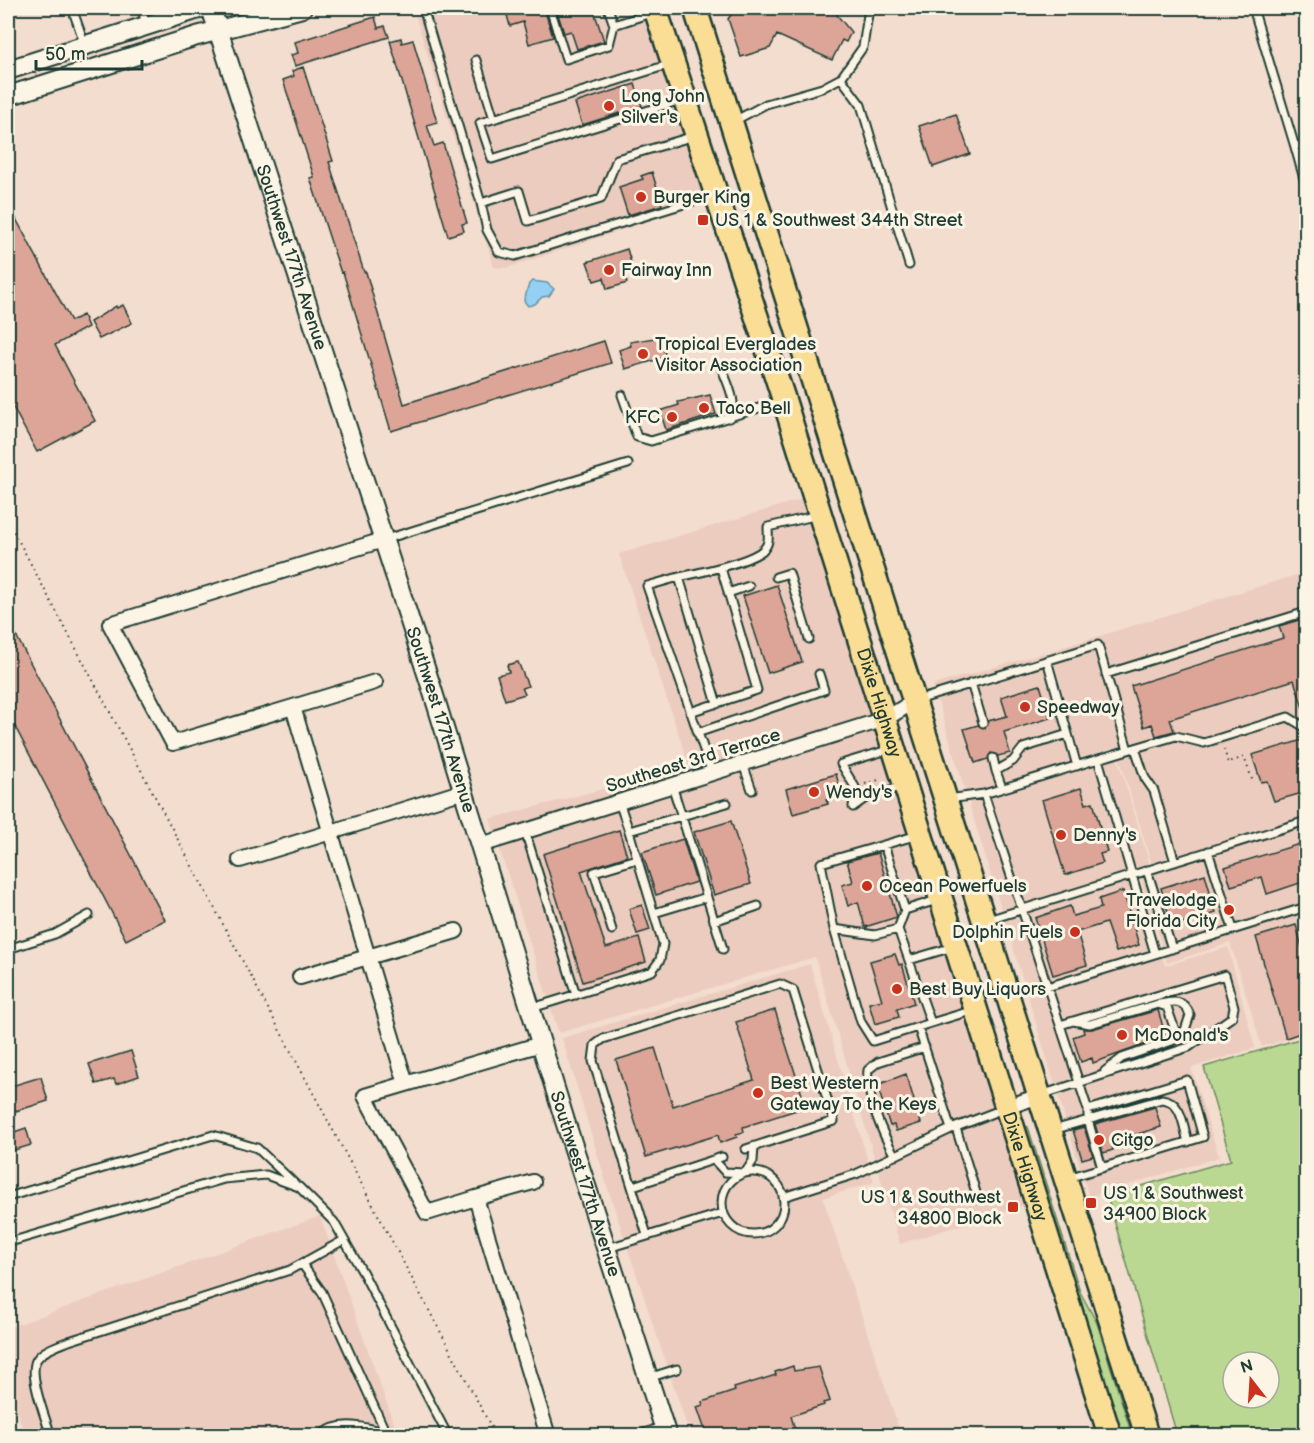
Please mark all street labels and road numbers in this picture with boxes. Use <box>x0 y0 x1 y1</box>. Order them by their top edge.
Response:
street label: Southwest 177th Avenue <box>251 162 331 353</box>
street label: Southwest 177th Avenue <box>401 624 480 816</box>
street label: Dixie Highway <box>852 646 906 761</box>
street label: Southeast 3rd Terrace <box>603 724 783 797</box>
street label: Southwest 177th Avenue <box>545 1089 625 1280</box>
street label: Dixie Highway <box>998 1109 1052 1225</box>

